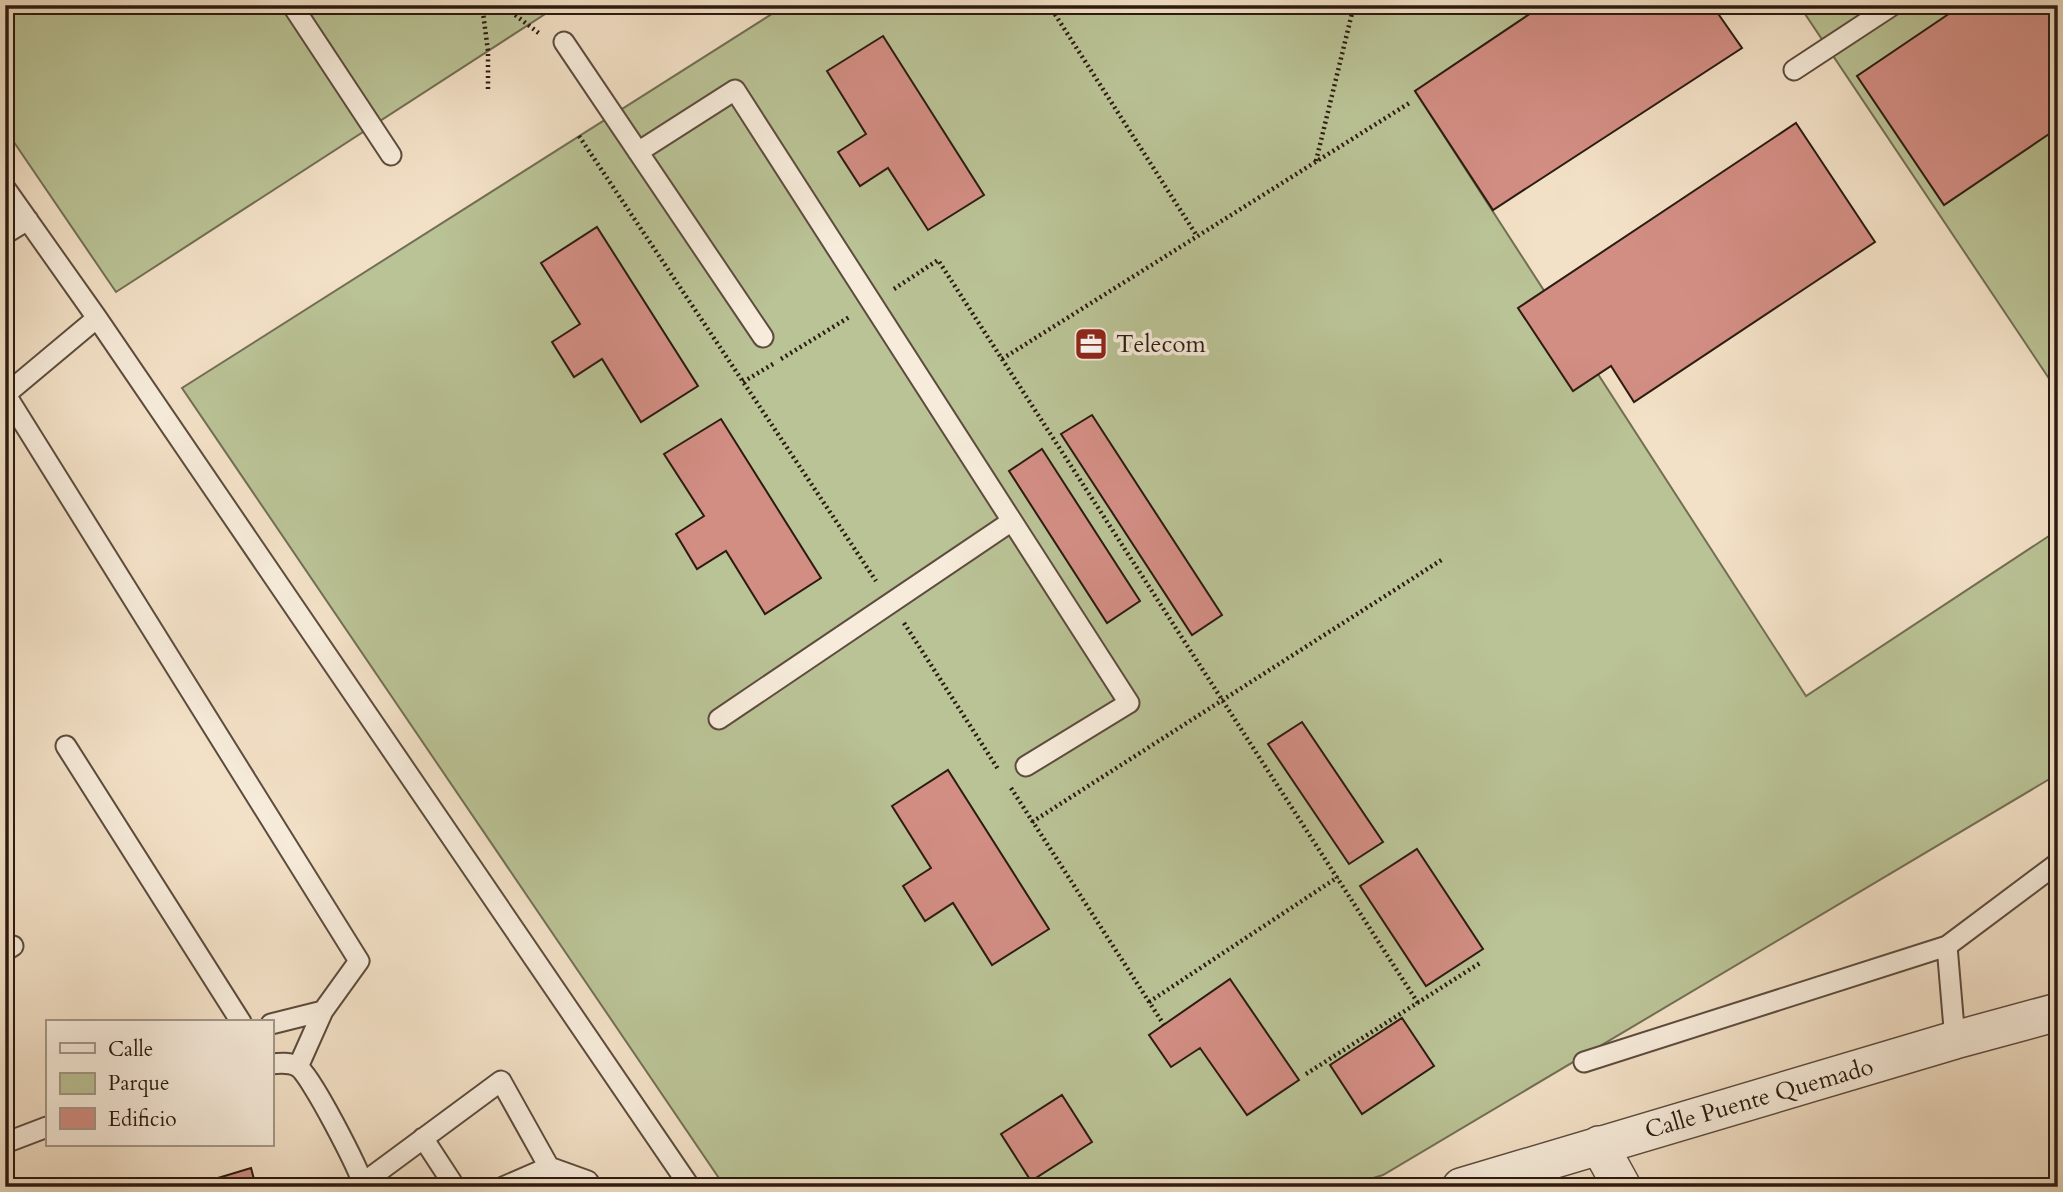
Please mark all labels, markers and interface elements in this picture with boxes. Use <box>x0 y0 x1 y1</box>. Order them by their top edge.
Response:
office icon: Telecom <box>1072 325 1110 363</box>
place label: Telecom <box>1116 328 1206 361</box>
legend <box>46 1020 273 1146</box>
text: Calle <box>108 1035 153 1064</box>
street label: Calle Puente Quemado <box>1641 1050 1877 1147</box>
text: Parque <box>108 1069 169 1098</box>
text: Edificio <box>108 1105 177 1134</box>

